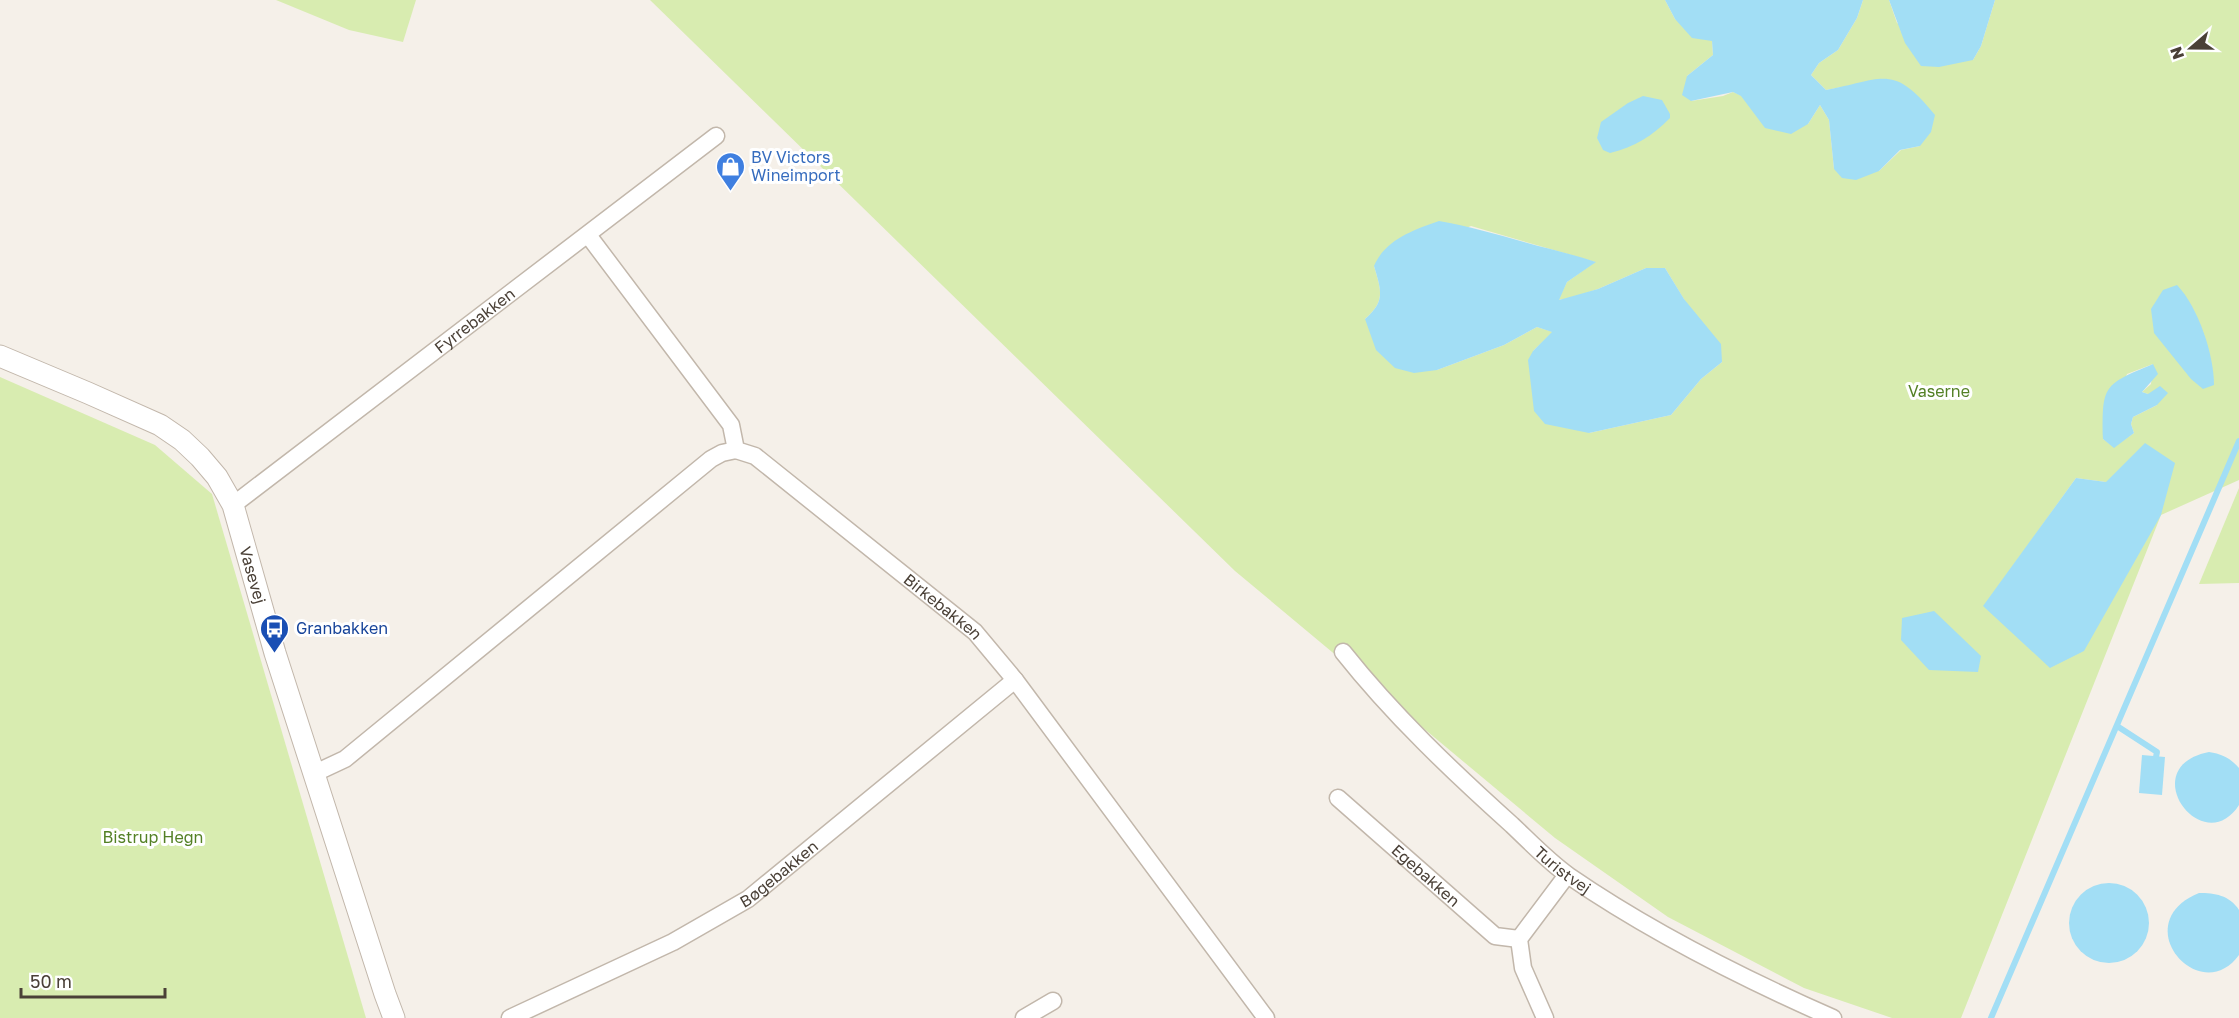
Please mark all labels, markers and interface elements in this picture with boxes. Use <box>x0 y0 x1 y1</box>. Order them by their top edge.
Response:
north arrow <box>2161 18 2221 78</box>
text: N <box>2165 44 2188 62</box>
place label: BV Victors Wineimport <box>751 147 841 185</box>
shop icon: BV Victors Wineimport <box>714 150 746 192</box>
street label: Fyrrebakken <box>430 283 519 358</box>
park label: Vaserne <box>1908 381 1970 401</box>
street label: Vasevej <box>235 544 270 606</box>
street label: Birkebakken <box>900 569 987 643</box>
bus stop icon: Granbakken <box>259 612 291 654</box>
place label: Granbakken <box>296 618 388 638</box>
park label: Bistrup Hegn <box>103 827 203 847</box>
street label: Bøgebakken <box>736 836 822 912</box>
street label: Egebakken <box>1388 840 1464 911</box>
street label: Turistvej <box>1530 842 1595 898</box>
scale bar <box>21 961 165 999</box>
text: 50 m <box>30 970 72 992</box>

